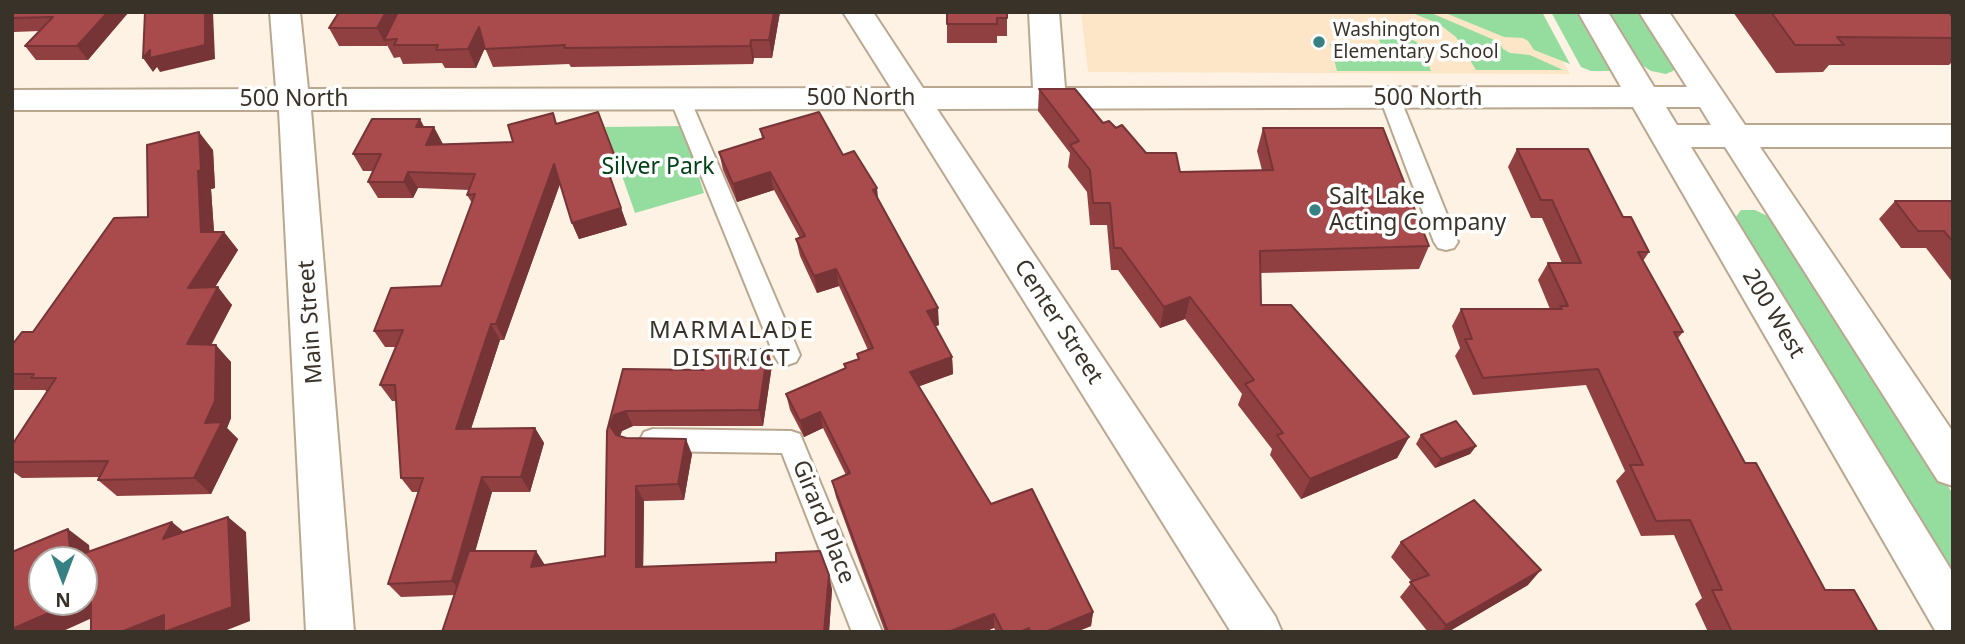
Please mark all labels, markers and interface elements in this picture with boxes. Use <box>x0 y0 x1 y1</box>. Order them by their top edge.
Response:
place label: Washington Elementary School <box>1333 20 1499 64</box>
marker: Washington Elementary School <box>1311 34 1327 50</box>
street label: 500 North <box>807 84 915 112</box>
street label: 500 North <box>1374 84 1482 112</box>
street label: 500 North <box>240 85 348 113</box>
park label: Silver Park <box>601 153 715 181</box>
place label: Salt Lake Acting Company <box>1329 183 1506 237</box>
marker: Salt Lake Acting Company <box>1307 202 1323 218</box>
street label: Center Street <box>1008 255 1108 389</box>
street label: Main Street <box>293 259 329 385</box>
street label: 200 West <box>1736 265 1810 363</box>
district label: MARMALADE DISTRICT <box>650 317 814 373</box>
street label: Girard Place <box>786 456 860 588</box>
north arrow <box>28 546 98 616</box>
text: N <box>55 587 71 613</box>

